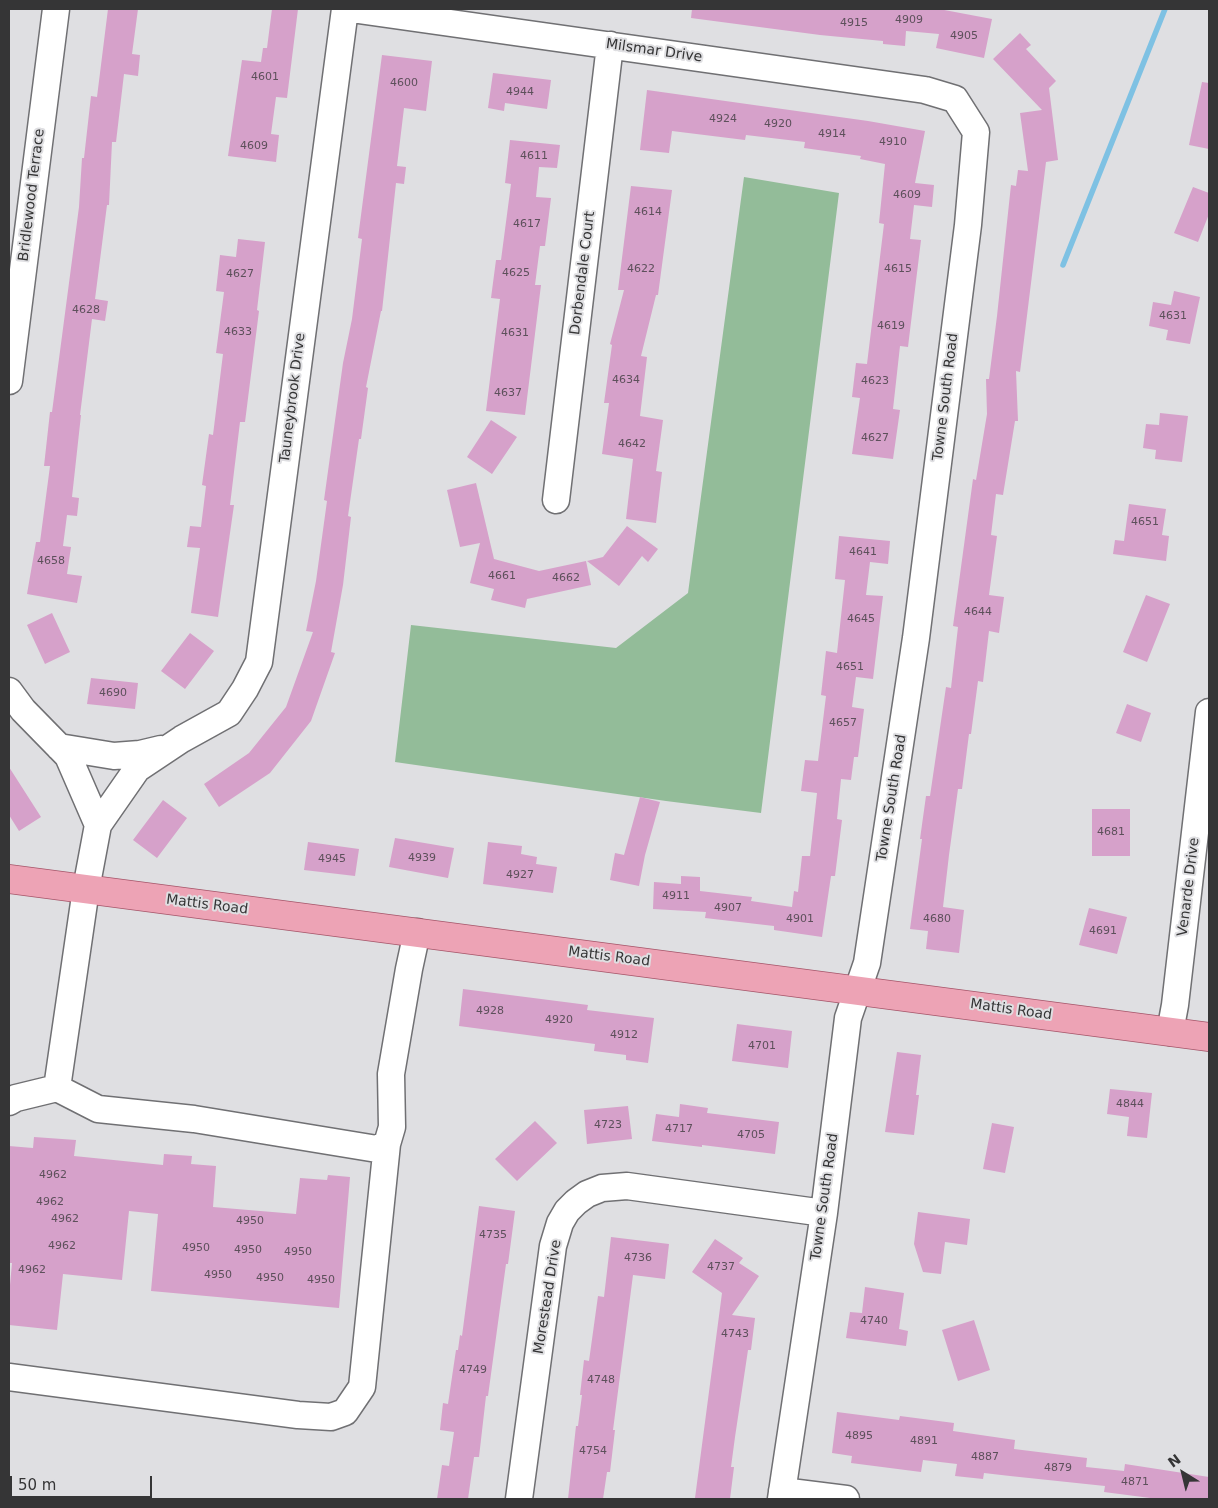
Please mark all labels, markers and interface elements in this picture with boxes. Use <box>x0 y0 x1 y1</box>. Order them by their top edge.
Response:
house number: 4909 <box>895 13 923 27</box>
house number: 4915 <box>840 16 868 30</box>
house number: 4905 <box>950 29 978 43</box>
street label: Milsmar Drive <box>605 36 703 66</box>
house number: 4601 <box>251 70 279 84</box>
house number: 4600 <box>390 76 418 90</box>
house number: 4944 <box>506 85 534 99</box>
house number: 4924 <box>709 112 737 126</box>
house number: 4920 <box>764 117 792 131</box>
house number: 4914 <box>818 127 846 141</box>
street label: Bridlewood Terrace <box>16 128 48 262</box>
house number: 4910 <box>879 135 907 149</box>
house number: 4609 <box>240 139 268 153</box>
house number: 4611 <box>520 149 548 163</box>
house number: 4609 <box>893 188 921 202</box>
house number: 4614 <box>634 205 662 219</box>
street label: Dorbendale Court <box>567 210 599 336</box>
house number: 4617 <box>513 217 541 231</box>
house number: 4622 <box>627 262 655 276</box>
house number: 4615 <box>884 262 912 276</box>
house number: 4625 <box>502 266 530 280</box>
house number: 4627 <box>226 267 254 281</box>
house number: 4628 <box>72 303 100 317</box>
house number: 4631 <box>1159 309 1187 323</box>
house number: 4619 <box>877 319 905 333</box>
house number: 4633 <box>224 325 252 339</box>
house number: 4631 <box>501 326 529 340</box>
street label: Tauneybrook Drive <box>277 332 309 464</box>
street label: Towne South Road <box>930 332 962 462</box>
house number: 4634 <box>612 373 640 387</box>
house number: 4623 <box>861 374 889 388</box>
house number: 4637 <box>494 386 522 400</box>
house number: 4627 <box>861 431 889 445</box>
house number: 4642 <box>618 437 646 451</box>
house number: 4651 <box>1131 515 1159 529</box>
house number: 4641 <box>849 545 877 559</box>
house number: 4658 <box>37 554 65 568</box>
house number: 4661 <box>488 569 516 583</box>
house number: 4662 <box>552 571 580 585</box>
house number: 4644 <box>964 605 992 619</box>
house number: 4645 <box>847 612 875 626</box>
house number: 4651 <box>836 660 864 674</box>
house number: 4690 <box>99 686 127 700</box>
house number: 4657 <box>829 716 857 730</box>
street label: Towne South Road <box>874 733 910 863</box>
house number: 4681 <box>1097 825 1125 839</box>
street label: Venarde Drive <box>1175 837 1203 937</box>
house number: 4939 <box>408 851 436 865</box>
house number: 4945 <box>318 852 346 866</box>
house number: 4927 <box>506 868 534 882</box>
house number: 4911 <box>662 889 690 903</box>
street label: Mattis Road <box>165 892 249 918</box>
house number: 4907 <box>714 901 742 915</box>
house number: 4901 <box>786 912 814 926</box>
house number: 4680 <box>923 912 951 926</box>
house number: 4691 <box>1089 924 1117 938</box>
street label: Mattis Road <box>567 944 651 970</box>
street label: Mattis Road <box>969 996 1053 1024</box>
house number: 4928 <box>476 1004 504 1018</box>
house number: 4920 <box>545 1013 573 1027</box>
house number: 4912 <box>610 1028 638 1042</box>
house number: 4701 <box>748 1039 776 1053</box>
house number: 4844 <box>1116 1097 1144 1111</box>
house number: 4723 <box>594 1118 622 1132</box>
house number: 4717 <box>665 1122 693 1136</box>
house number: 4705 <box>737 1128 765 1142</box>
street label: Towne South Road <box>808 1132 842 1262</box>
house number: 4962 <box>39 1168 67 1182</box>
house number: 4962 <box>36 1195 64 1209</box>
house number: 4962 <box>51 1212 79 1226</box>
house number: 4950 <box>236 1214 264 1228</box>
house number: 4735 <box>479 1228 507 1242</box>
house number: 4962 <box>48 1239 76 1253</box>
street label: Morestead Drive <box>531 1239 565 1355</box>
house number: 4950 <box>182 1241 210 1255</box>
house number: 4950 <box>234 1243 262 1257</box>
house number: 4950 <box>284 1245 312 1259</box>
house number: 4736 <box>624 1251 652 1265</box>
house number: 4737 <box>707 1260 735 1274</box>
house number: 4962 <box>18 1263 46 1277</box>
house number: 4950 <box>204 1268 232 1282</box>
house number: 4950 <box>256 1271 284 1285</box>
house number: 4950 <box>307 1273 335 1287</box>
house number: 4740 <box>860 1314 888 1328</box>
house number: 4743 <box>721 1327 749 1341</box>
house number: 4749 <box>459 1363 487 1377</box>
house number: 4748 <box>587 1373 615 1387</box>
house number: 4895 <box>845 1429 873 1443</box>
house number: 4891 <box>910 1434 938 1448</box>
house number: 4754 <box>579 1444 607 1458</box>
north arrow <box>1158 1448 1208 1498</box>
house number: 4887 <box>971 1450 999 1464</box>
text: N <box>1165 1451 1184 1471</box>
house number: 4879 <box>1044 1461 1072 1475</box>
scale bar <box>12 1466 155 1498</box>
house number: 4871 <box>1121 1475 1149 1489</box>
text: 50 m <box>18 1476 56 1494</box>

